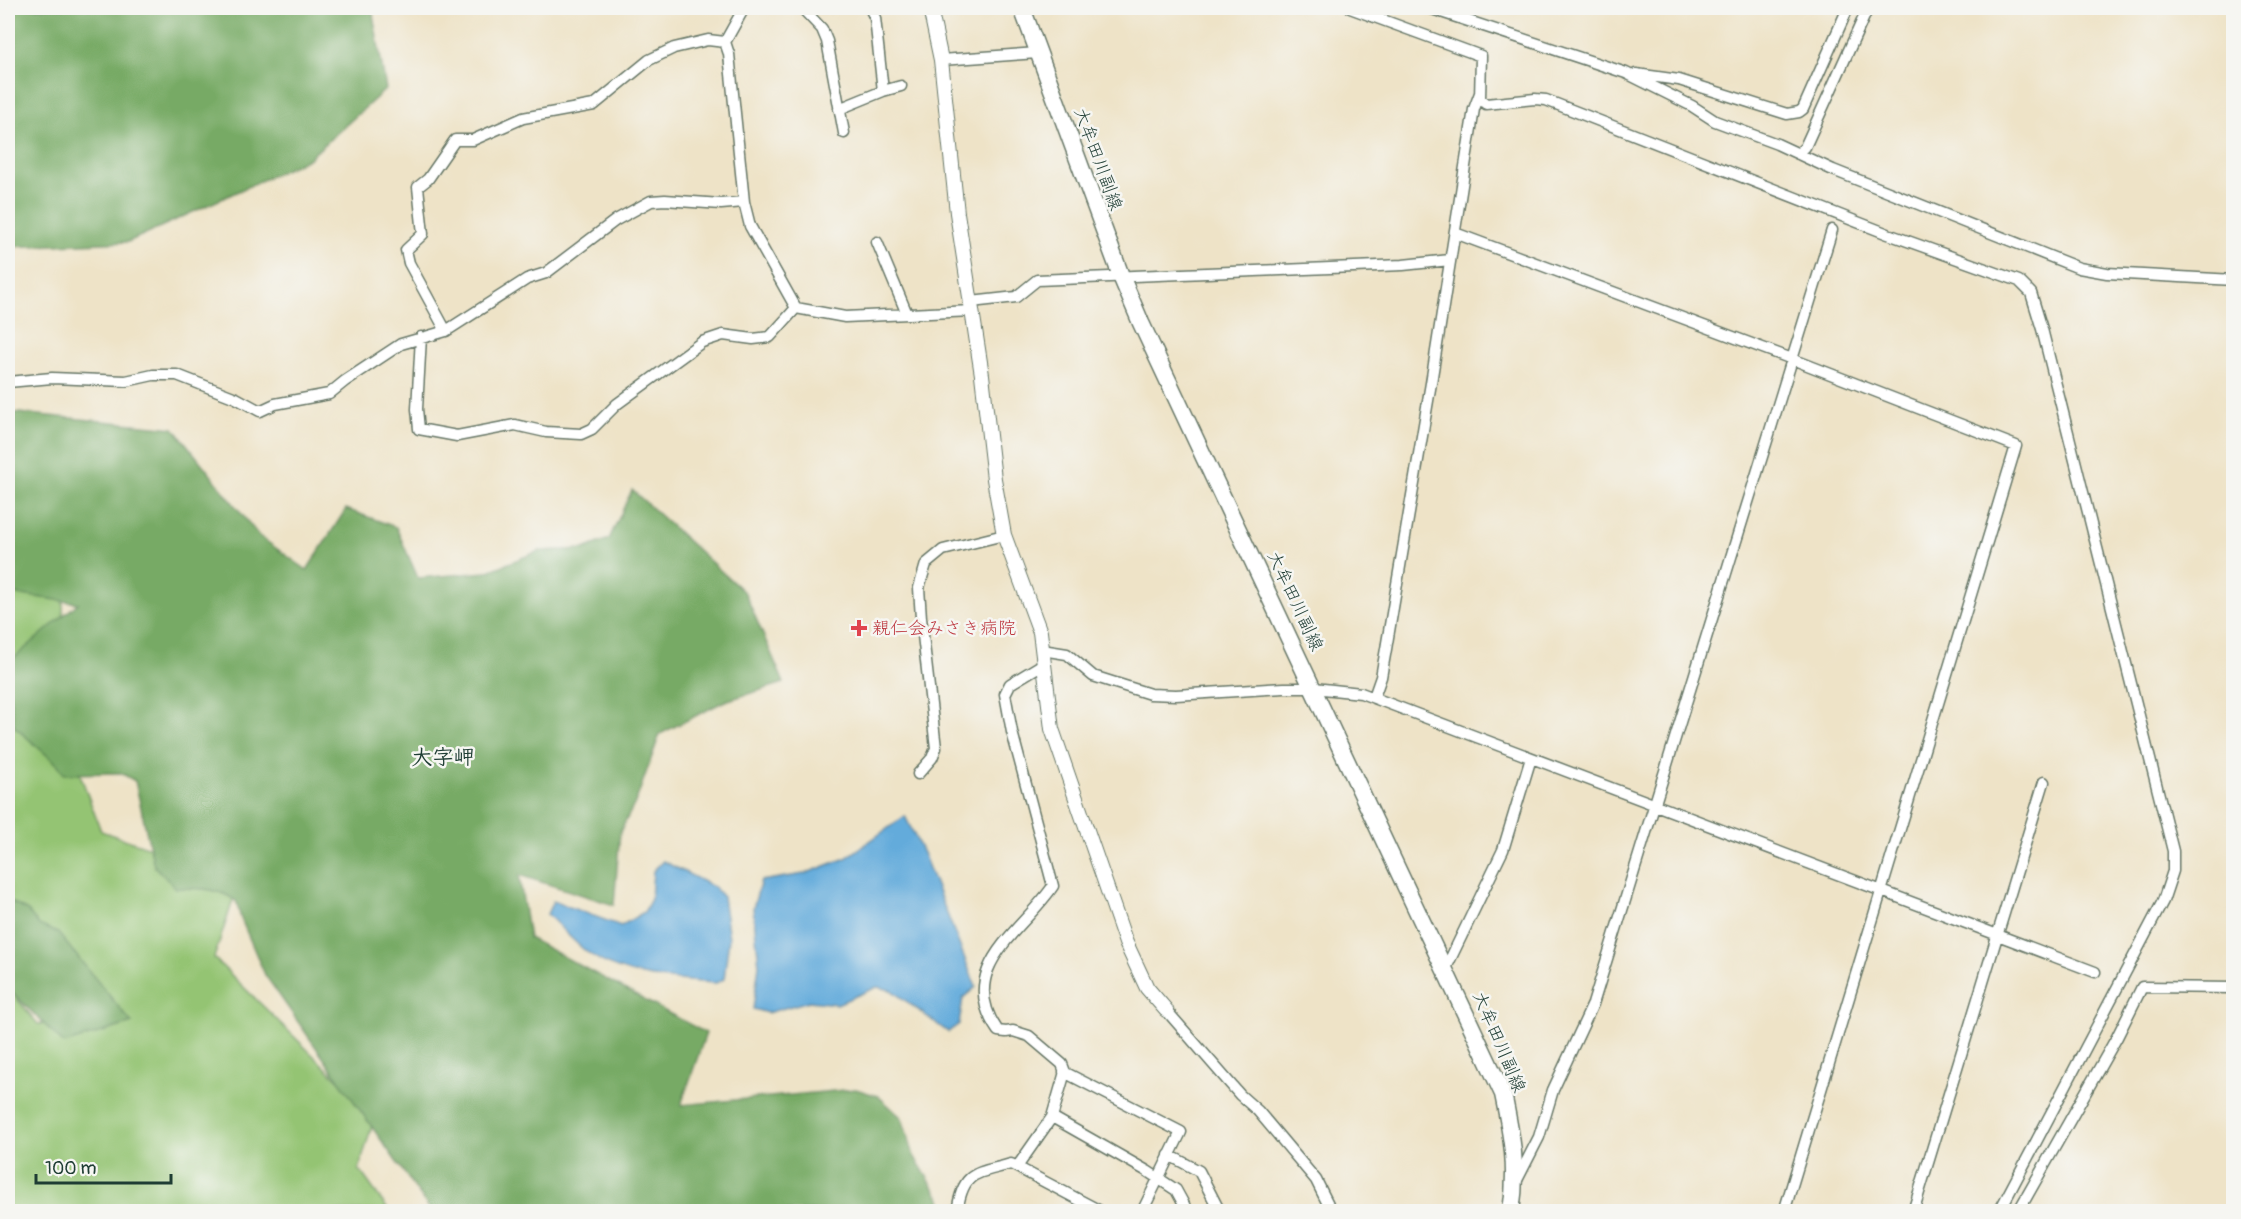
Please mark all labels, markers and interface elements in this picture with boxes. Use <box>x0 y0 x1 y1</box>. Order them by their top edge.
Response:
street label: 大牟田川副線 <box>1069 104 1127 214</box>
street label: 大牟田川副線 <box>1262 547 1328 655</box>
place label: 親仁会みさき病院 <box>872 617 1016 640</box>
marker: 親仁会みさき病院 <box>850 619 868 637</box>
district label: 大字岬 <box>412 744 475 771</box>
street label: 大牟田川副線 <box>1467 988 1531 1096</box>
scale bar <box>36 1147 171 1185</box>
text: 100 m <box>45 1157 97 1180</box>

